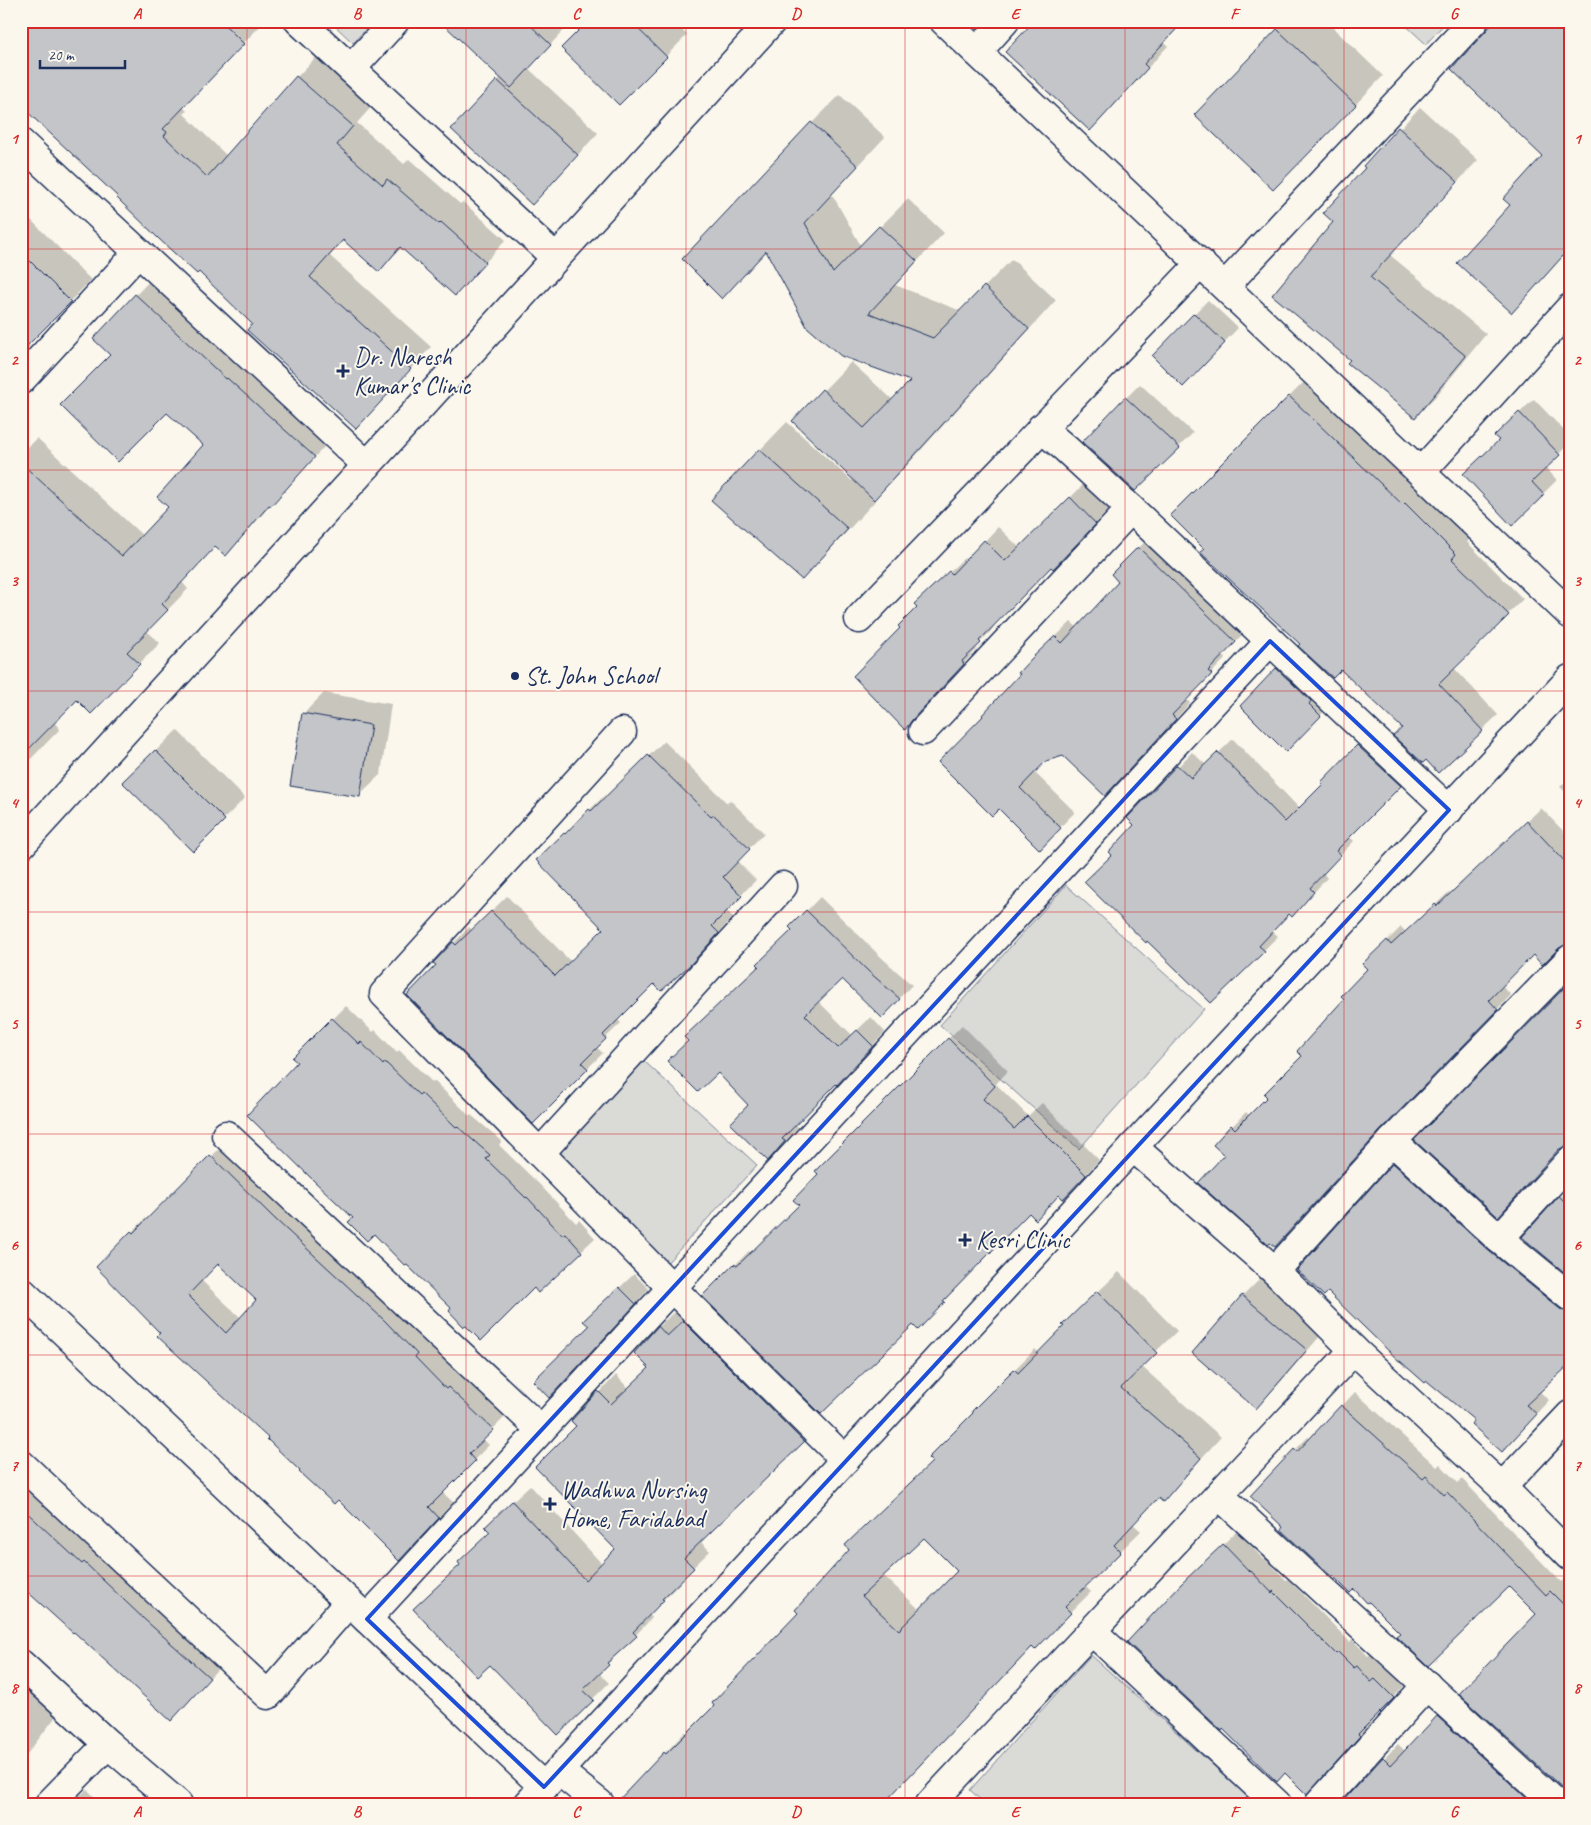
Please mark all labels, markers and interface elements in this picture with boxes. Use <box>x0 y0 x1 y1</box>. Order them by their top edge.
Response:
text: A <box>133 4 143 24</box>
text: B <box>353 4 363 24</box>
text: C <box>572 4 582 24</box>
text: D <box>791 4 802 24</box>
text: E <box>1011 4 1022 24</box>
text: F <box>1230 4 1241 24</box>
text: G <box>1450 4 1460 24</box>
scale bar <box>40 38 125 70</box>
text: 20 m <box>48 46 75 65</box>
text: 1 <box>10 129 19 149</box>
text: 1 <box>1573 129 1582 149</box>
place label: Dr. Naresh Kumar's Clinic <box>354 341 471 402</box>
text: 2 <box>10 350 19 370</box>
text: 2 <box>1573 350 1582 370</box>
marker: Dr. Naresh Kumar's Clinic <box>336 364 350 378</box>
text: 3 <box>10 571 19 591</box>
text: 3 <box>1573 571 1582 591</box>
place label: St. John School <box>525 660 662 692</box>
marker: St. John School <box>509 670 521 682</box>
text: 4 <box>10 793 19 813</box>
text: 4 <box>1573 793 1582 813</box>
text: 5 <box>11 1014 20 1034</box>
text: 5 <box>1574 1014 1583 1034</box>
place label: Kesri Clinic <box>976 1224 1071 1256</box>
marker: Kesri Clinic <box>958 1233 972 1247</box>
text: 6 <box>10 1235 19 1255</box>
text: 6 <box>1573 1235 1582 1255</box>
text: 7 <box>10 1456 19 1476</box>
text: 7 <box>1573 1456 1582 1476</box>
place label: Wadhwa Nursing Home, Faridabad <box>561 1474 708 1535</box>
marker: Wadhwa Nursing Home, Faridabad <box>543 1497 557 1511</box>
text: 8 <box>10 1678 19 1698</box>
text: 8 <box>1573 1678 1582 1698</box>
text: A <box>133 1802 143 1822</box>
text: B <box>353 1802 363 1822</box>
text: C <box>572 1802 582 1822</box>
text: D <box>791 1802 802 1822</box>
text: E <box>1011 1802 1022 1822</box>
text: F <box>1230 1802 1241 1822</box>
text: G <box>1450 1802 1460 1822</box>

